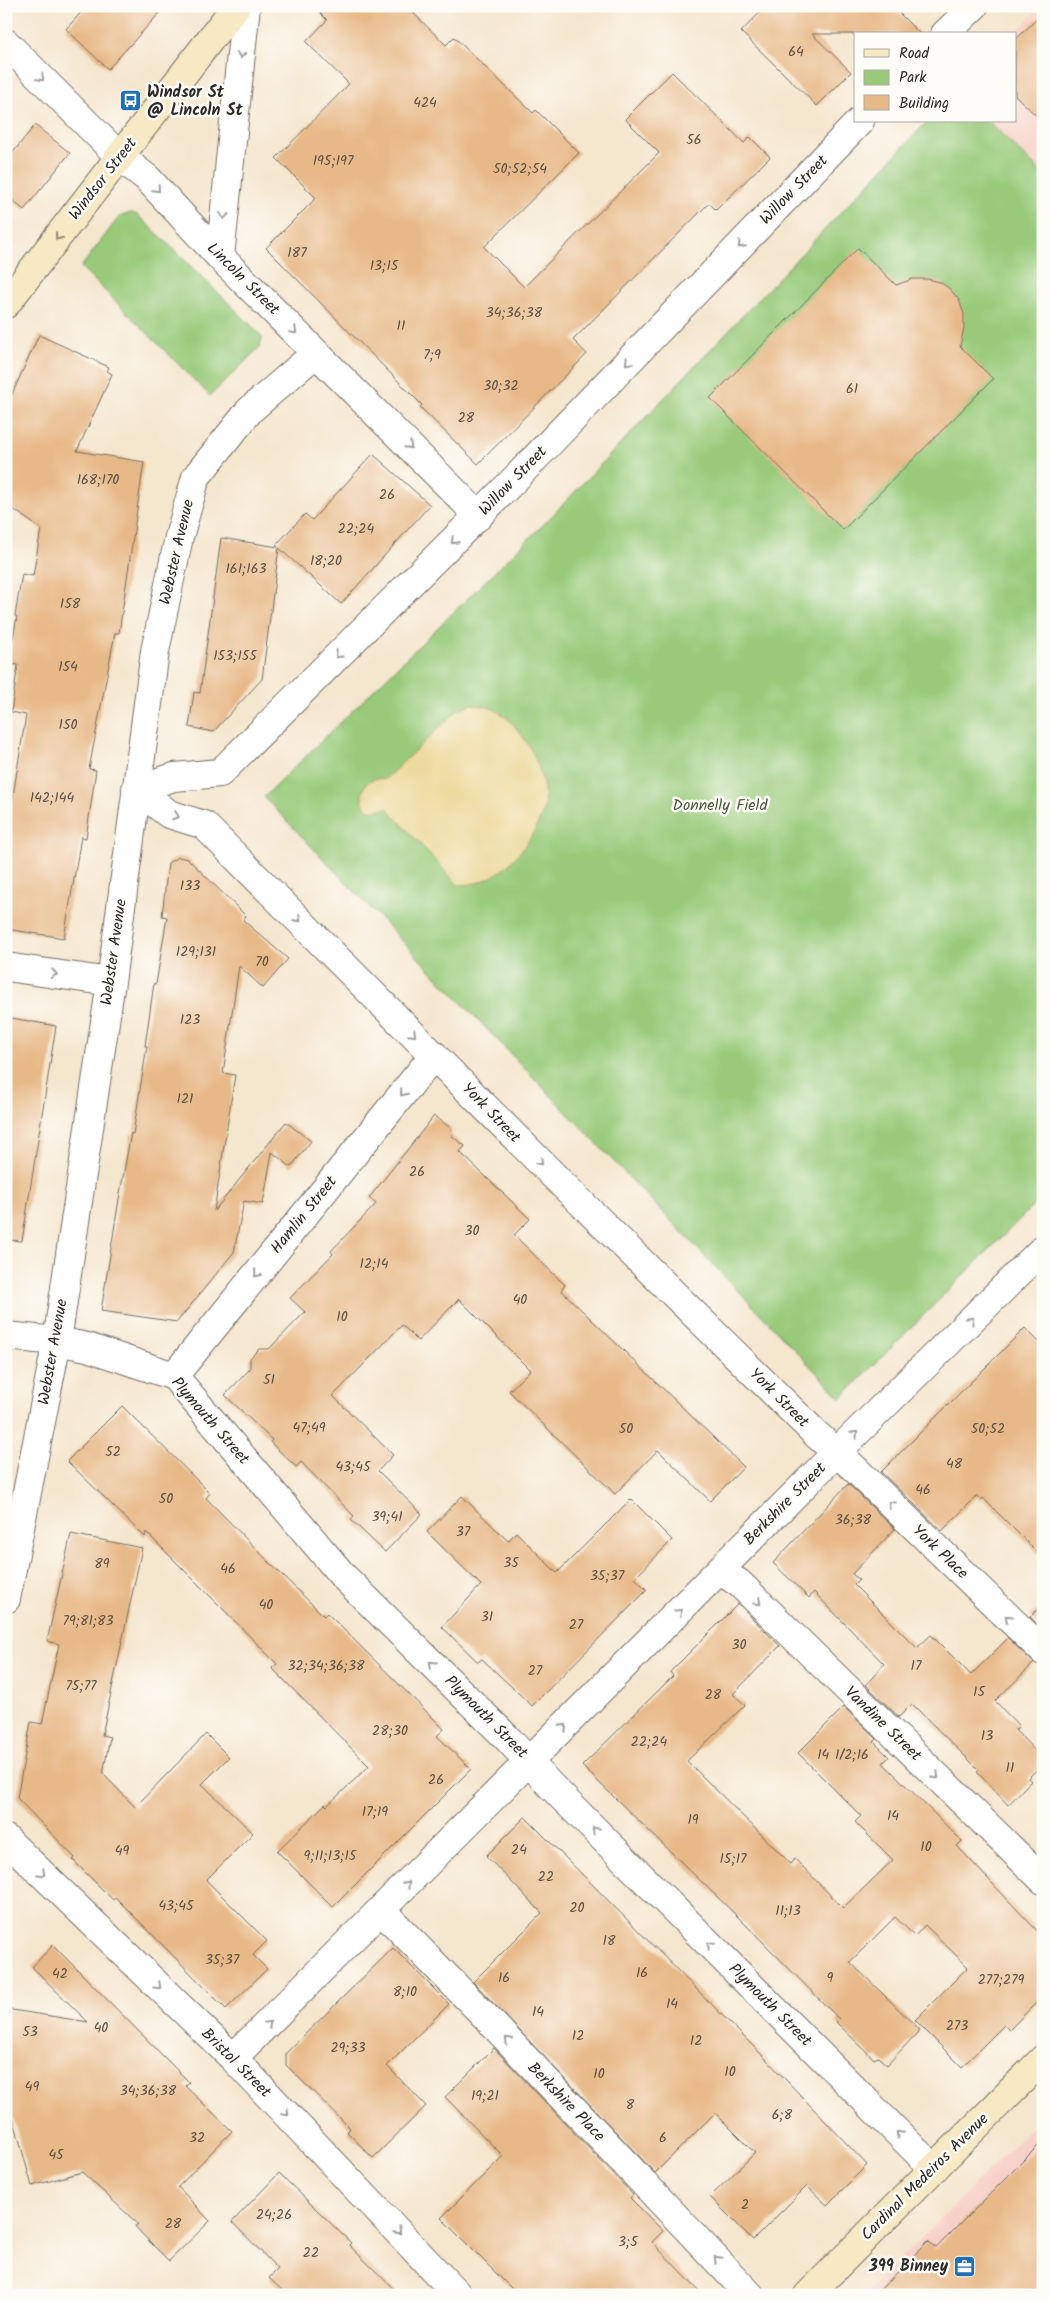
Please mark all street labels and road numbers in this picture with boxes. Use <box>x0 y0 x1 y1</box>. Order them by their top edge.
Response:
street label: Windsor Street <box>63 132 144 226</box>
street label: Willow Street <box>754 149 835 231</box>
street label: Lincoln Street <box>201 237 286 322</box>
street label: Willow Street <box>473 440 554 522</box>
street label: Webster Avenue <box>153 497 201 607</box>
street label: Webster Avenue <box>94 897 134 1007</box>
street label: York Street <box>456 1077 527 1150</box>
street label: Hamlin Street <box>265 1170 344 1259</box>
street label: Webster Avenue <box>31 1297 75 1407</box>
street label: York Street <box>743 1362 815 1434</box>
street label: Plymouth Street <box>165 1371 256 1471</box>
street label: Berkshire Street <box>738 1456 833 1551</box>
street label: York Place <box>906 1519 974 1585</box>
street label: Plymouth Street <box>438 1669 534 1765</box>
street label: Vandine Street <box>839 1681 928 1768</box>
street label: Plymouth Street <box>722 1957 818 2053</box>
street label: Bristol Street <box>195 2022 277 2104</box>
street label: Berkshire Place <box>521 2056 611 2148</box>
street label: Cardinal Medeiros Avenue <box>855 2107 995 2247</box>

